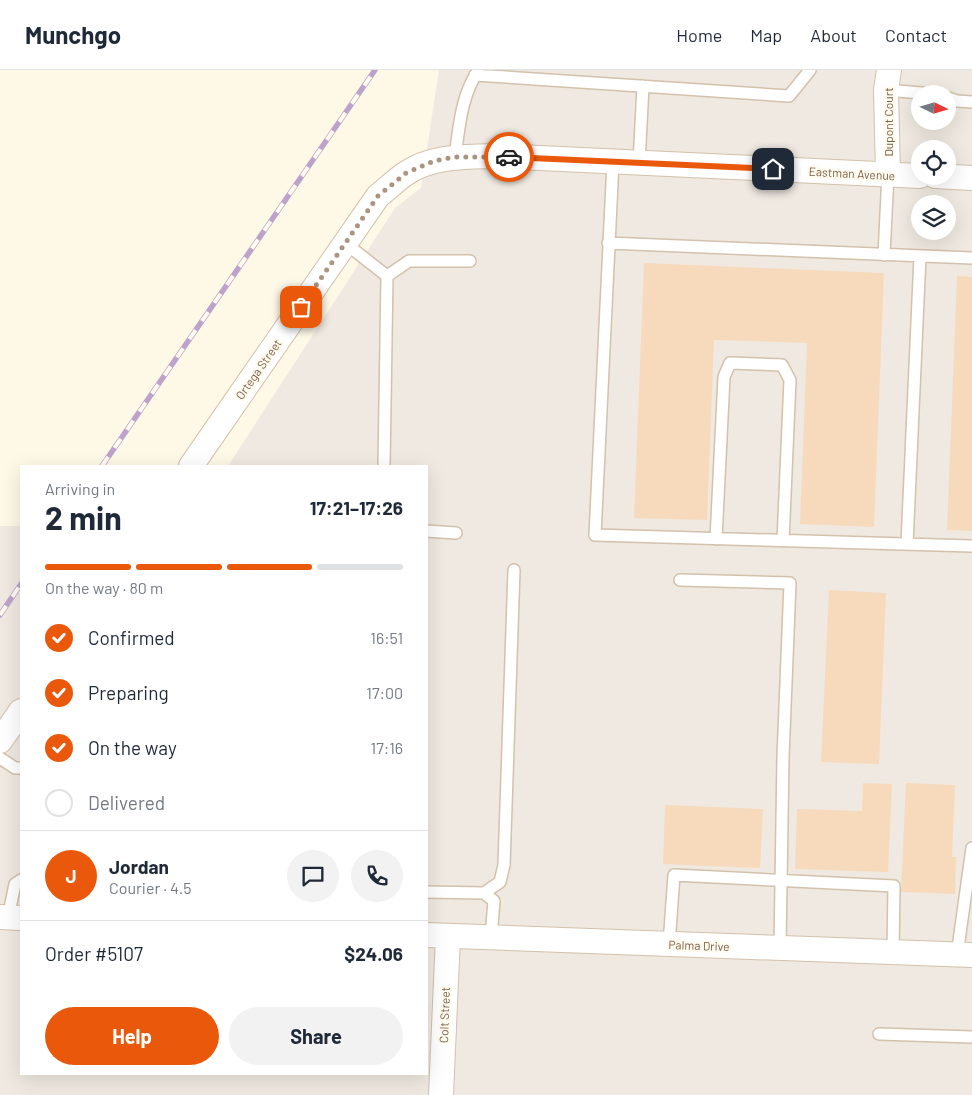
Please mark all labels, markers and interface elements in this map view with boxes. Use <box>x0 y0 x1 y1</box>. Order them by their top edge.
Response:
text: Munchgo <box>25 20 121 49</box>
text: Home <box>676 24 722 46</box>
text: Map <box>750 24 782 46</box>
text: About <box>810 24 857 46</box>
text: Contact <box>885 24 947 46</box>
north arrow <box>911 85 956 130</box>
map controls <box>911 85 956 240</box>
street label: Dupont Court <box>881 87 895 157</box>
courier <box>484 132 534 182</box>
button: locate <box>911 140 956 185</box>
icon: car <box>495 143 523 171</box>
pin <box>752 148 794 190</box>
icon: home <box>759 155 787 183</box>
street label: Eastman Avenue <box>808 164 896 182</box>
button: layers <box>911 195 956 240</box>
pin <box>280 286 322 328</box>
icon: bag <box>287 293 315 321</box>
street label: Ortega Street <box>232 336 284 402</box>
text: Arriving in <box>45 479 115 498</box>
text: 17:21–17:26 <box>310 496 403 519</box>
text: 2 min <box>45 498 122 536</box>
text: On the way · 80 m <box>45 578 163 597</box>
icon: check <box>45 624 73 652</box>
text: Confirmed <box>88 626 175 649</box>
text: 16:51 <box>370 628 403 647</box>
icon: check <box>45 679 73 707</box>
text: Preparing <box>88 681 169 704</box>
text: 17:00 <box>366 683 403 702</box>
icon: check <box>45 734 73 762</box>
text: On the way <box>88 736 177 759</box>
text: 17:16 <box>371 738 403 757</box>
text: Delivered <box>88 791 165 814</box>
button: chat <box>287 850 339 902</box>
button: phone <box>351 850 403 902</box>
text: Jordan <box>109 855 169 878</box>
text: J <box>65 864 77 887</box>
text: Courier · 4.5 <box>109 878 192 897</box>
street label: Palma Drive <box>668 937 730 953</box>
text: Order #5107 <box>45 942 143 965</box>
text: $24.06 <box>344 942 403 965</box>
street label: Colt Street <box>436 987 452 1043</box>
button: Help <box>45 1007 219 1065</box>
button: Share <box>229 1007 403 1065</box>

